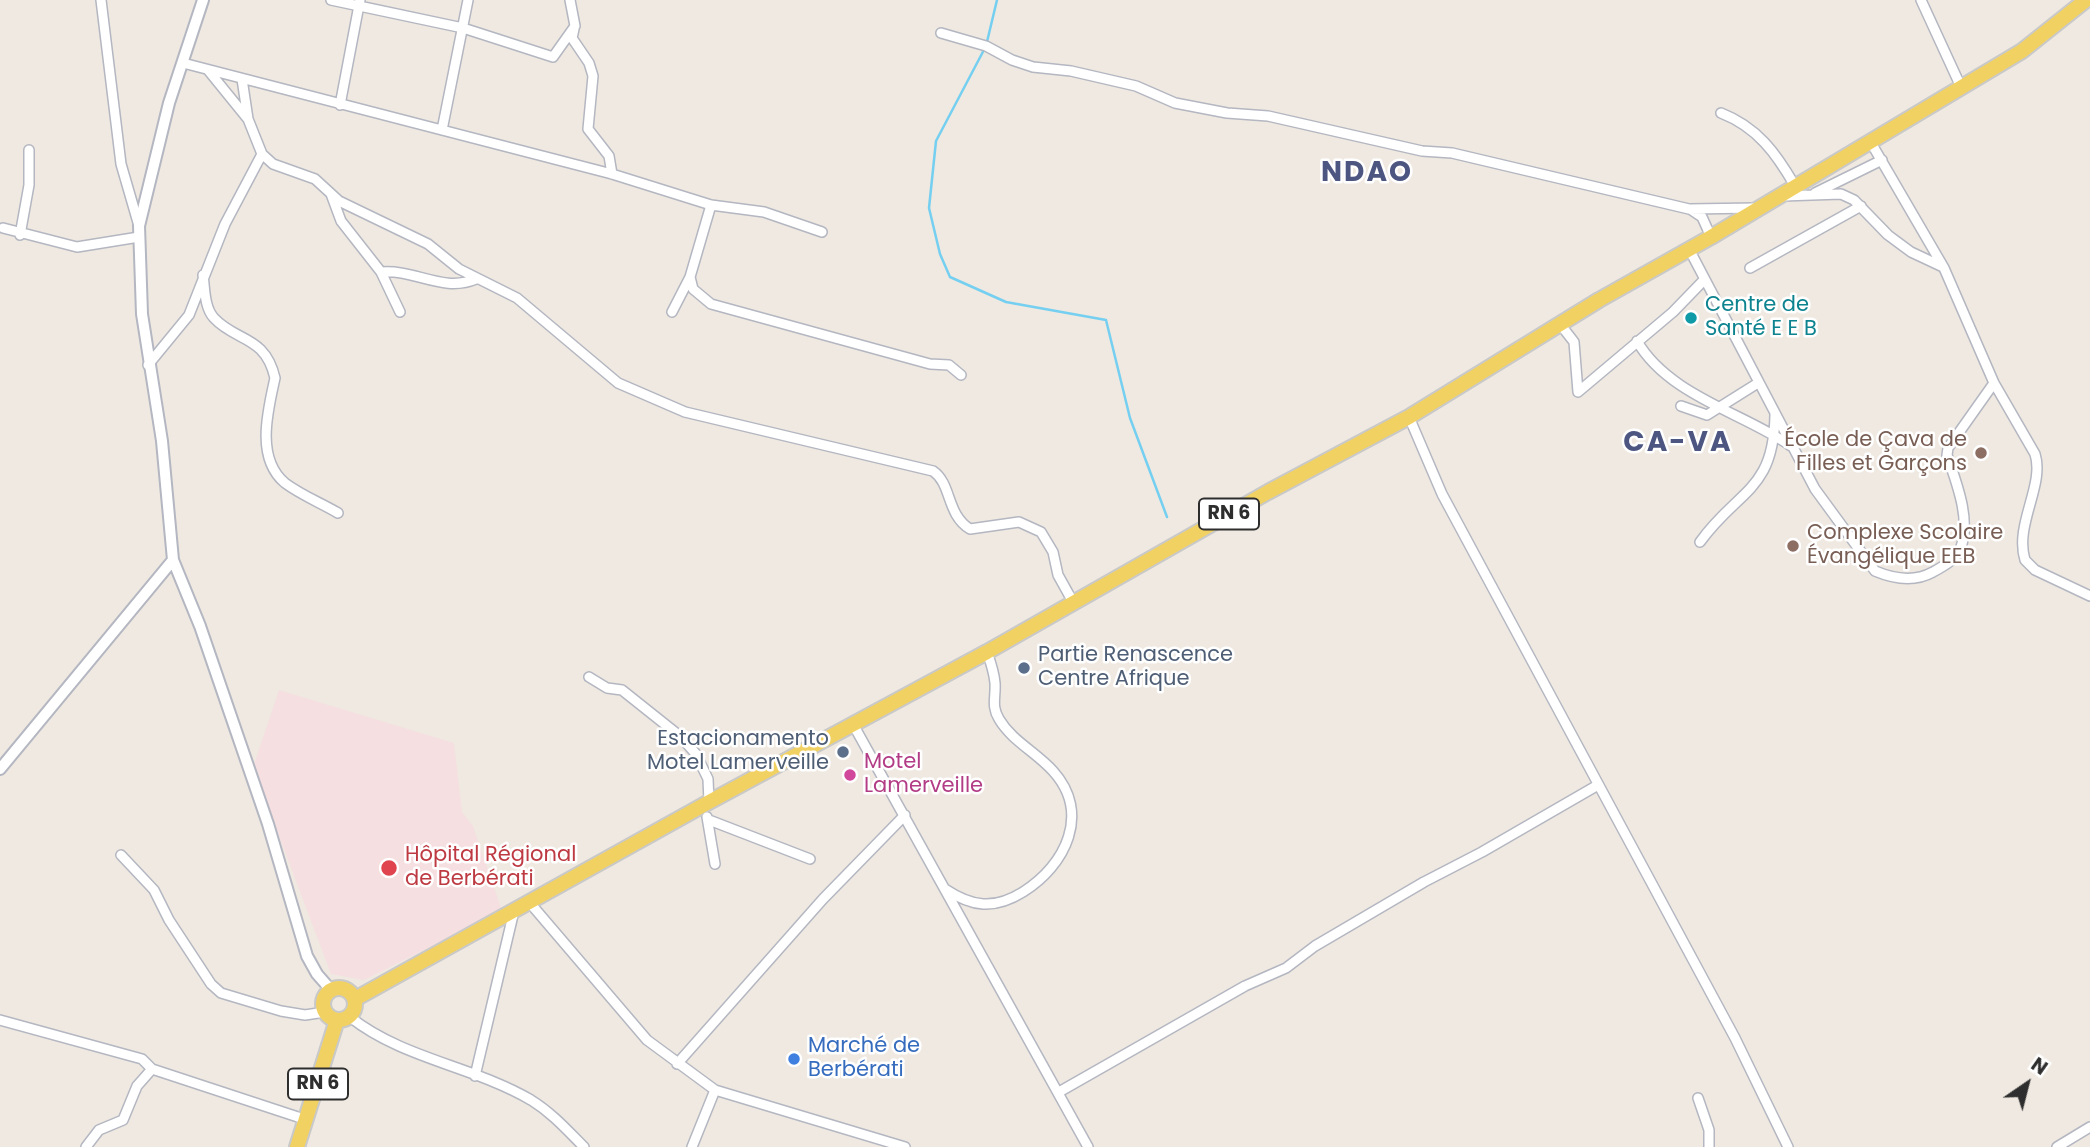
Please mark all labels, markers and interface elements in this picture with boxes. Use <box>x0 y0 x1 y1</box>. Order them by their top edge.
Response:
district label: NDAO <box>1321 157 1413 191</box>
place label: Centre de Santé E E B <box>1705 293 1817 343</box>
marker: Centre de Santé E E B <box>1683 310 1699 326</box>
district label: CA-VA <box>1624 427 1732 461</box>
place label: École de Çava de Filles et Garçons <box>1784 428 1967 478</box>
marker: École de Çava de Filles et Garçons <box>1973 445 1989 461</box>
road number: RN 6 <box>1199 499 1259 530</box>
place label: Complexe Scolaire Évangélique EEB <box>1807 521 2003 571</box>
marker: Complexe Scolaire Évangélique EEB <box>1785 538 1801 554</box>
place label: Partie Renascence Centre Afrique <box>1038 643 1233 693</box>
marker: Partie Renascence Centre Afrique <box>1016 660 1032 676</box>
place label: Estacionamento Motel Lamerveille <box>647 727 829 777</box>
marker: Estacionamento Motel Lamerveille <box>835 744 851 760</box>
place label: Motel Lamerveille <box>864 750 983 800</box>
marker: Motel Lamerveille <box>842 767 858 783</box>
place label: Hôpital Régional de Berbérati <box>405 843 576 893</box>
marker: Hôpital Régional de Berbérati <box>379 858 399 878</box>
place label: Marché de Berbérati <box>808 1034 920 1084</box>
north arrow <box>1992 1049 2062 1119</box>
marker: Marché de Berbérati <box>786 1051 802 1067</box>
text: N <box>2026 1051 2053 1082</box>
road number: RN 6 <box>288 1068 348 1100</box>

